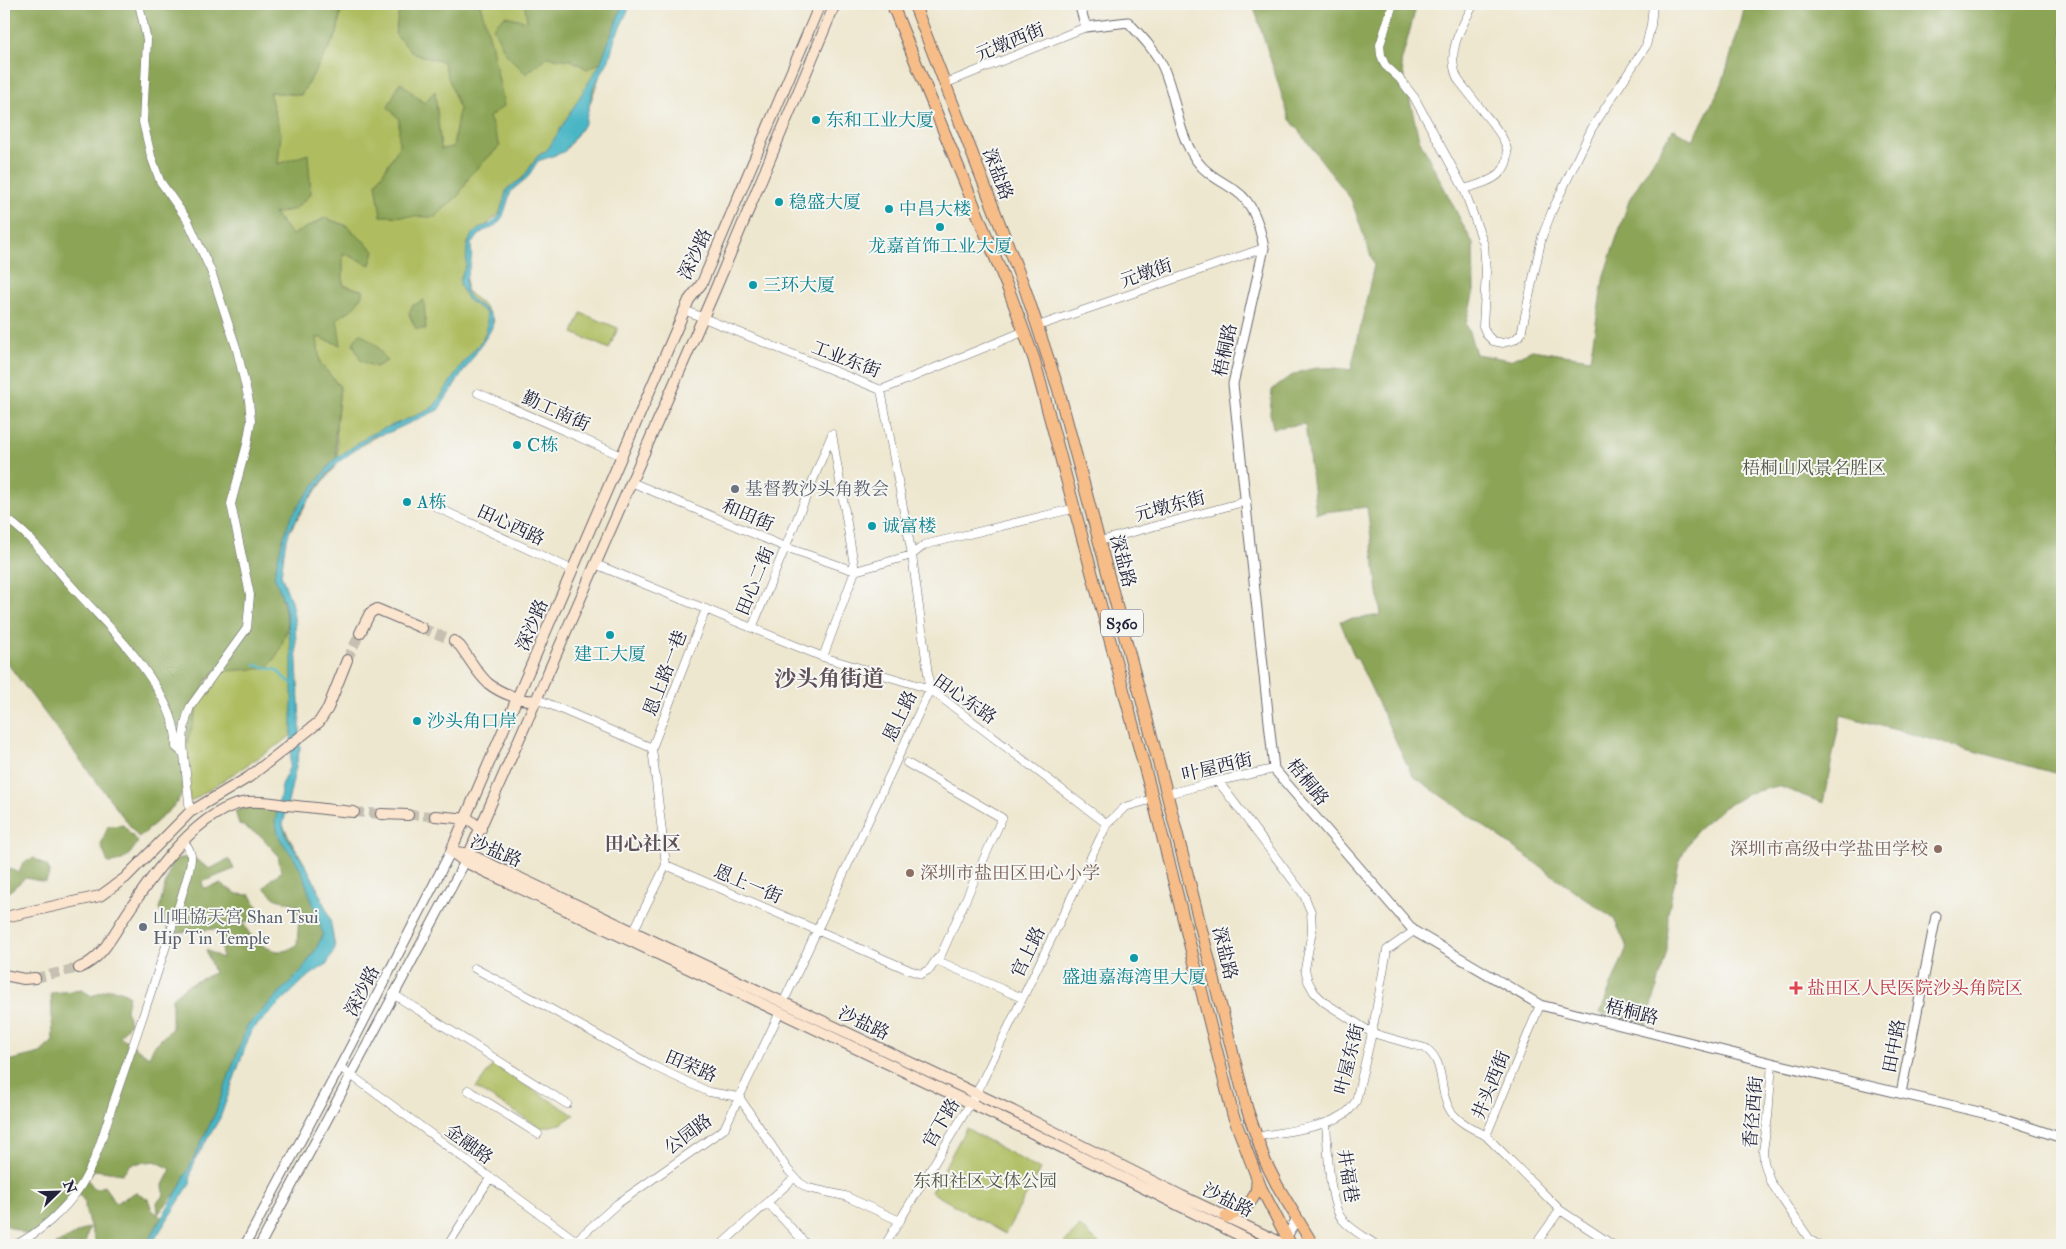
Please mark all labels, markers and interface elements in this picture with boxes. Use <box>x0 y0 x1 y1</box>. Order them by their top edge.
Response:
street label: 元墩西街 <box>973 18 1048 67</box>
place label: 东和工业大厦 <box>826 109 934 132</box>
marker: 东和工业大厦 <box>810 114 822 126</box>
street label: 深盐路 <box>977 145 1018 204</box>
place label: 稳盛大厦 <box>789 191 861 214</box>
marker: 稳盛大厦 <box>773 196 785 208</box>
place label: 中昌大楼 <box>899 198 971 221</box>
marker: 中昌大楼 <box>883 203 895 215</box>
marker: 龙嘉首饰工业大厦 <box>934 221 946 233</box>
street label: 深沙路 <box>674 225 717 284</box>
place label: 龙嘉首饰工业大厦 <box>868 235 1012 258</box>
street label: 元墩街 <box>1117 254 1175 293</box>
place label: 三环大厦 <box>763 274 835 297</box>
marker: 三环大厦 <box>747 279 759 291</box>
street label: 梧桐路 <box>1209 321 1242 379</box>
street label: 工业东街 <box>808 336 884 383</box>
street label: 勤工南街 <box>518 386 593 437</box>
place label: C栋 <box>527 434 558 457</box>
marker: C栋 <box>511 439 523 451</box>
park label: 梧桐山风景名胜区 <box>1742 457 1886 480</box>
place label: 基督教沙头角教会 <box>745 478 889 501</box>
marker: 基督教沙头角教会 <box>729 483 741 495</box>
street label: 元墩东街 <box>1132 486 1208 527</box>
place label: A栋 <box>416 491 446 514</box>
street label: 和田街 <box>718 494 777 537</box>
marker: A栋 <box>401 496 413 508</box>
street label: 田心西路 <box>473 500 548 551</box>
place label: 诚富楼 <box>882 515 936 538</box>
marker: 诚富楼 <box>866 520 878 532</box>
street label: 深盐路 <box>1104 532 1141 590</box>
street label: 田心二街 <box>731 544 780 619</box>
street label: 深沙路 <box>511 596 554 655</box>
road number: S360 <box>1101 610 1143 636</box>
street label: 恩上路一巷 <box>639 627 692 719</box>
marker: 建工大厦 <box>604 629 616 641</box>
place label: 建工大厦 <box>574 643 646 666</box>
district label: 沙头角街道 <box>774 665 884 693</box>
street label: 田心东路 <box>929 669 1001 729</box>
street label: 恩上路 <box>878 687 923 746</box>
place label: 沙头角口岸 <box>427 710 517 733</box>
marker: 沙头角口岸 <box>411 715 423 727</box>
street label: 叶屋西街 <box>1179 748 1255 787</box>
street label: 梧桐路 <box>1282 754 1334 811</box>
street label: 沙盐路 <box>466 830 525 873</box>
district label: 田心社区 <box>605 832 681 856</box>
place label: 深圳市高级中学盐田学校 <box>1730 838 1928 861</box>
marker: 深圳市高级中学盐田学校 <box>1932 843 1944 855</box>
street label: 恩上一街 <box>710 860 785 909</box>
place label: 深圳市盐田区田心小学 <box>920 862 1100 885</box>
marker: 深圳市盐田区田心小学 <box>904 867 916 879</box>
place label: 山咀協天宮 Shan Tsui Hip Tin Temple <box>153 906 319 950</box>
marker: 山咀協天宮 Shan Tsui Hip Tin Temple <box>137 921 149 933</box>
street label: 官上路 <box>1006 923 1051 982</box>
street label: 深盐路 <box>1207 924 1242 982</box>
marker: 盛迪嘉海湾里大厦 <box>1128 952 1140 964</box>
street label: 深沙路 <box>340 962 385 1021</box>
place label: 盛迪嘉海湾里大厦 <box>1062 966 1206 989</box>
place label: 盐田区人民医院沙头角院区 <box>1807 977 2023 1000</box>
marker: 盐田区人民医院沙头角院区 <box>1789 981 1803 995</box>
street label: 梧桐路 <box>1603 995 1661 1030</box>
street label: 沙盐路 <box>834 1002 893 1045</box>
street label: 田中路 <box>1878 1017 1911 1075</box>
street label: 叶屋东街 <box>1330 1021 1369 1097</box>
street label: 田荣路 <box>661 1045 720 1088</box>
street label: 井头西街 <box>1467 1048 1516 1123</box>
street label: 香径西街 <box>1739 1075 1768 1149</box>
street label: 官下路 <box>918 1094 965 1152</box>
street label: 公园路 <box>660 1109 717 1160</box>
street label: 金融路 <box>440 1119 497 1170</box>
street label: 井福巷 <box>1332 1148 1363 1205</box>
north arrow <box>32 1166 82 1216</box>
park label: 东和社区文体公园 <box>913 1170 1057 1193</box>
text: N <box>59 1177 80 1197</box>
street label: 沙盐路 <box>1198 1178 1257 1223</box>

